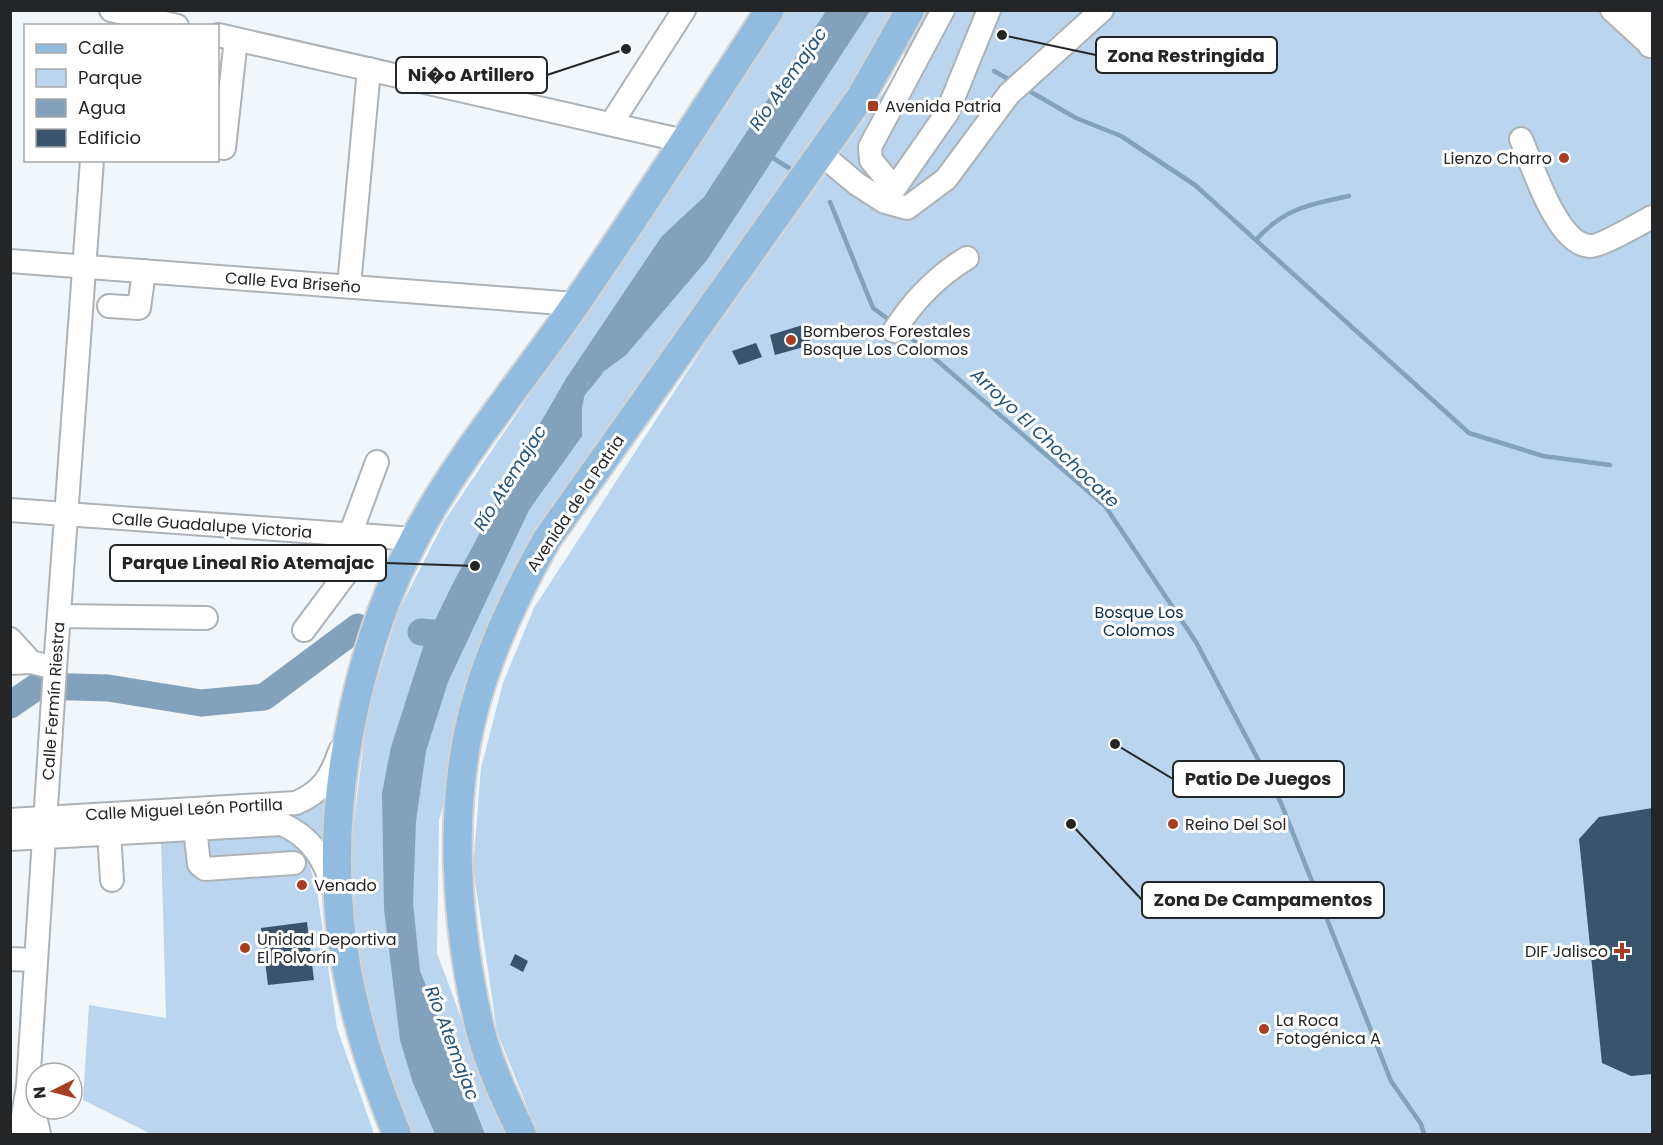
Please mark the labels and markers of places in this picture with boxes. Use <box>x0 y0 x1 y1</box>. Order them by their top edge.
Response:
callout: Zona Restringida <box>1096 37 1277 73</box>
callout: Ni�o Artillero <box>396 57 547 93</box>
place label: Avenida Patria <box>885 95 1001 118</box>
marker: Avenida Patria <box>866 99 880 113</box>
place label: Lienzo Charro <box>1444 147 1552 170</box>
marker: Lienzo Charro <box>1557 151 1571 165</box>
place label: Bomberos Forestales Bosque Los Colomos <box>803 320 971 361</box>
marker: Bomberos Forestales Bosque Los Colomos <box>784 333 798 347</box>
callout: Parque Lineal Rio Atemajac <box>110 545 386 581</box>
callout: Patio De Juegos <box>1173 761 1344 797</box>
place label: Reino Del Sol <box>1185 813 1286 836</box>
marker: Reino Del Sol <box>1166 817 1180 831</box>
place label: Venado <box>314 874 377 897</box>
marker: Venado <box>295 878 309 892</box>
callout: Zona De Campamentos <box>1142 882 1384 918</box>
place label: Unidad Deportiva El Polvorín <box>257 928 397 969</box>
place label: DIF Jalisco <box>1525 940 1608 963</box>
marker: Unidad Deportiva El Polvorín <box>238 941 252 955</box>
marker: DIF Jalisco <box>1613 942 1631 960</box>
place label: La Roca Fotogénica A <box>1276 1009 1381 1050</box>
marker: La Roca Fotogénica A <box>1257 1022 1271 1036</box>

